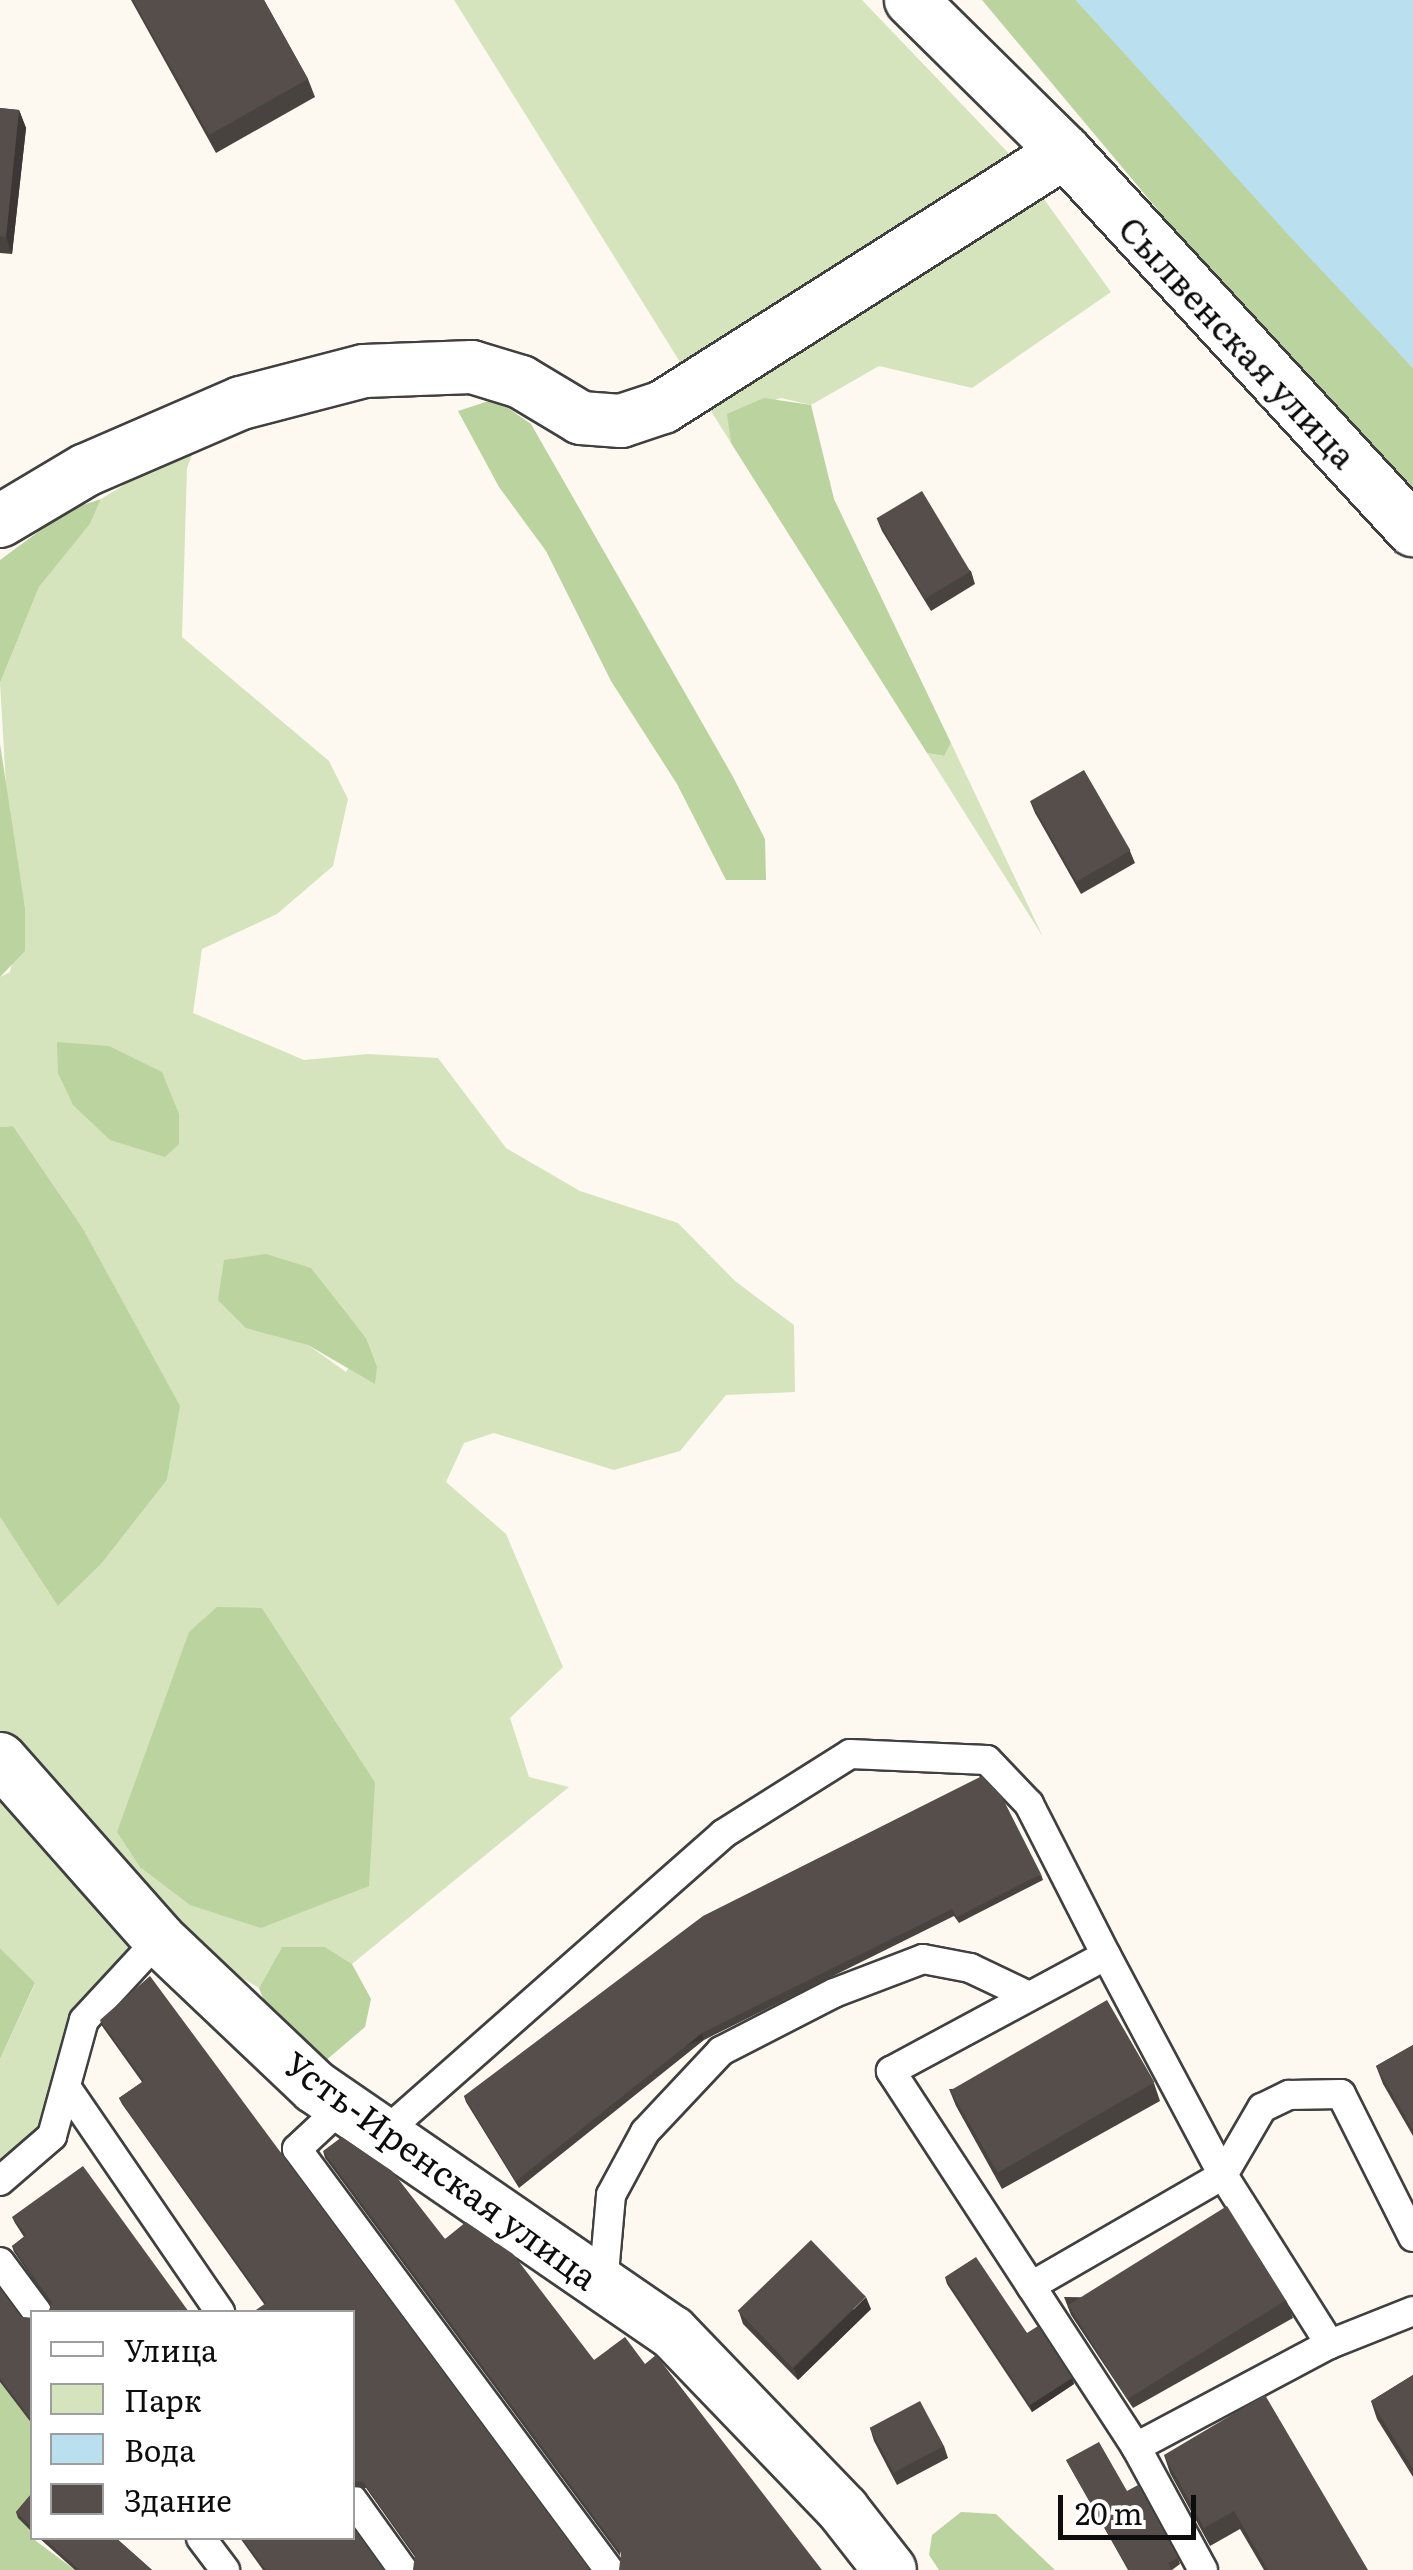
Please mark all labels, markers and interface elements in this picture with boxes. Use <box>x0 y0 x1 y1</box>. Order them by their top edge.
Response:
street label: Сылвенская улица <box>1111 206 1367 476</box>
street label: Усть-Иренская улица <box>277 2041 607 2297</box>
legend <box>30 2310 355 2540</box>
text: Улица <box>124 2327 217 2371</box>
text: Парк <box>124 2377 202 2421</box>
text: Вода <box>124 2427 195 2471</box>
scale bar <box>1063 2475 1200 2537</box>
text: Здание <box>124 2477 232 2521</box>
text: 20 m <box>1075 2490 1143 2534</box>

